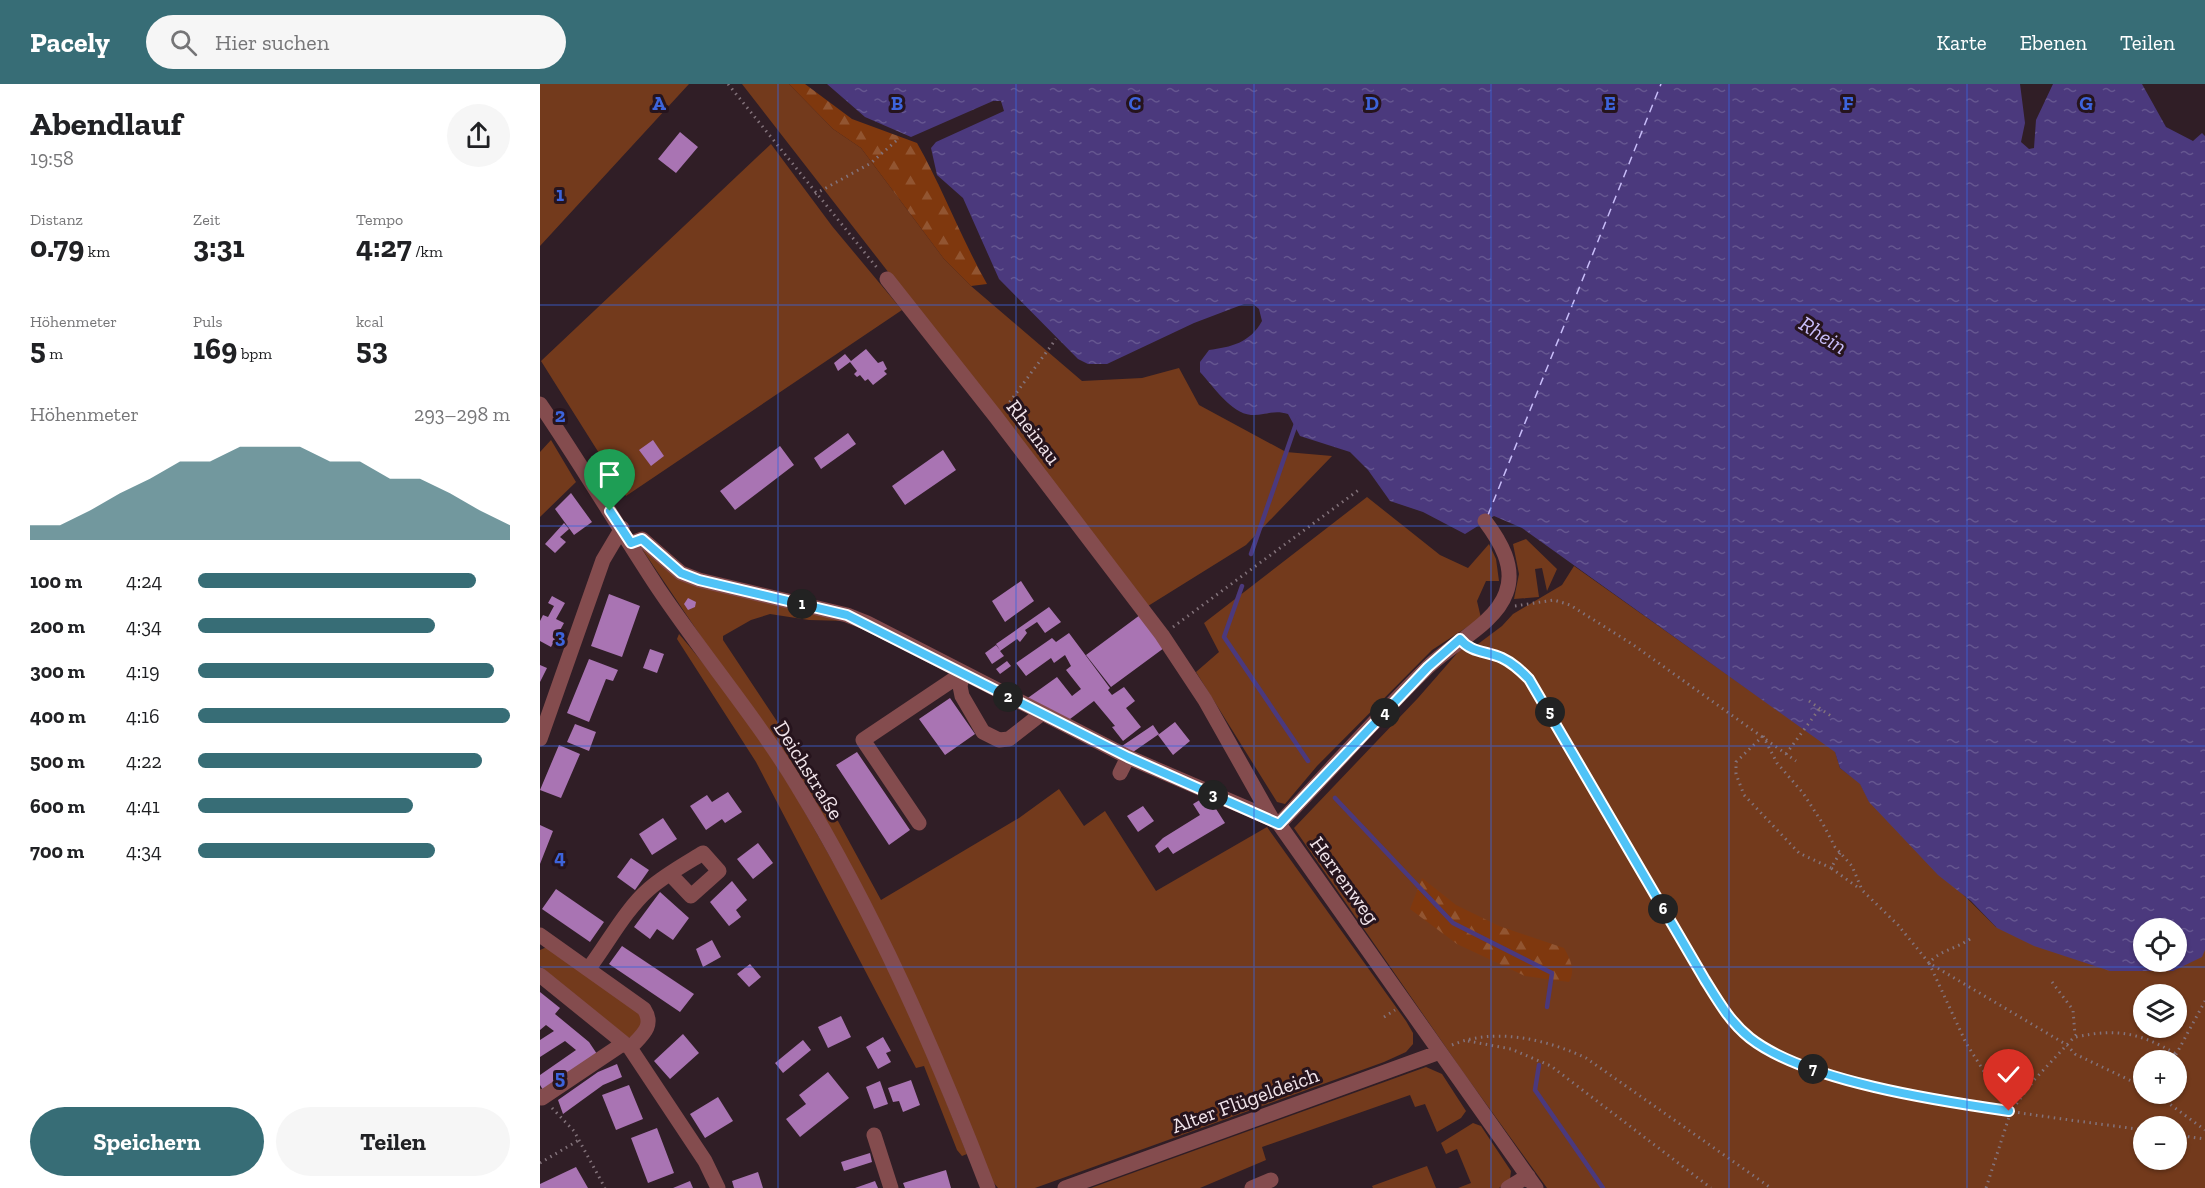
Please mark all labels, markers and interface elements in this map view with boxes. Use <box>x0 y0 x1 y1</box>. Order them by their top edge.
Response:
search box <box>146 15 566 69</box>
text: Pacely <box>30 26 110 59</box>
icon: search <box>167 26 200 59</box>
text: Hier suchen <box>215 29 329 56</box>
text: Karte <box>1937 30 1987 55</box>
text: Ebenen <box>2020 30 2087 55</box>
text: Teilen <box>2120 30 2175 55</box>
text: A <box>652 91 666 115</box>
text: B <box>891 91 903 115</box>
text: C <box>1129 91 1142 115</box>
text: D <box>1365 91 1379 115</box>
text: E <box>1604 91 1616 115</box>
text: F <box>1842 91 1854 115</box>
text: G <box>2079 91 2093 115</box>
text: Abendlauf <box>30 104 182 143</box>
button: share <box>447 104 510 167</box>
text: 19:58 <box>30 146 74 170</box>
text: 1 <box>556 182 564 206</box>
text: Distanz <box>30 210 83 229</box>
text: Zeit <box>193 210 220 229</box>
text: Tempo <box>356 210 403 229</box>
text: 0.79 <box>30 229 84 265</box>
text: 3:31 <box>193 229 245 265</box>
text: 4:27 <box>356 229 412 265</box>
text: km <box>84 242 110 261</box>
text: /km <box>412 242 443 261</box>
water label: Rhein <box>1794 310 1852 360</box>
text: Höhenmeter <box>30 312 117 331</box>
text: Puls <box>193 312 222 331</box>
text: kcal <box>356 312 383 331</box>
text: 5 <box>30 331 46 367</box>
text: 169 <box>193 331 237 367</box>
text: 53 <box>356 331 388 367</box>
text: m <box>46 344 63 363</box>
text: bpm <box>237 344 272 363</box>
street label: Rheinau <box>1002 395 1067 469</box>
text: Höhenmeter <box>30 402 139 426</box>
text: 293–298 m <box>414 402 510 426</box>
text: 2 <box>555 403 566 427</box>
pin <box>584 449 635 511</box>
icon: arrive <box>593 458 626 491</box>
text: 100 m <box>30 569 82 593</box>
text: 4:24 <box>126 569 162 593</box>
pin: 1 <box>787 589 817 619</box>
text: 1 <box>799 594 805 613</box>
text: 200 m <box>30 614 85 638</box>
text: 4:34 <box>126 614 162 638</box>
text: 3 <box>555 624 566 648</box>
text: 300 m <box>30 659 85 683</box>
text: 4:19 <box>126 659 160 683</box>
pin: 2 <box>993 682 1023 712</box>
text: 2 <box>1004 687 1012 706</box>
pin: 5 <box>1535 697 1565 727</box>
pin: 4 <box>1370 698 1400 728</box>
text: 5 <box>1546 702 1554 721</box>
text: 4 <box>1380 703 1390 722</box>
text: 400 m <box>30 704 86 728</box>
text: 4:16 <box>126 704 160 728</box>
street label: Deichstraße <box>769 716 849 824</box>
text: 500 m <box>30 749 85 773</box>
text: 4:22 <box>126 749 162 773</box>
pin: 3 <box>1198 780 1228 810</box>
text: 3 <box>1209 785 1217 804</box>
text: 600 m <box>30 794 85 818</box>
text: 4:41 <box>126 794 160 818</box>
street label: Herrenweg <box>1305 832 1385 929</box>
text: 700 m <box>30 839 84 863</box>
text: 4:34 <box>126 839 162 863</box>
text: 4 <box>554 845 566 869</box>
pin: 6 <box>1648 894 1678 924</box>
text: 6 <box>1659 899 1667 918</box>
map controls <box>2133 918 2187 1170</box>
button: locate <box>2133 918 2187 972</box>
button: layers <box>2133 984 2187 1038</box>
pin <box>1983 1049 2034 1111</box>
button: + <box>2133 1050 2187 1104</box>
pin: 7 <box>1798 1054 1828 1084</box>
icon: check <box>1992 1058 2025 1091</box>
text: 7 <box>1809 1059 1817 1078</box>
street label: Alter Flügeldeich <box>1168 1062 1322 1138</box>
text: 5 <box>555 1065 565 1089</box>
button: Speichern <box>30 1107 264 1176</box>
button: Teilen <box>276 1107 510 1176</box>
button: − <box>2133 1116 2187 1170</box>

